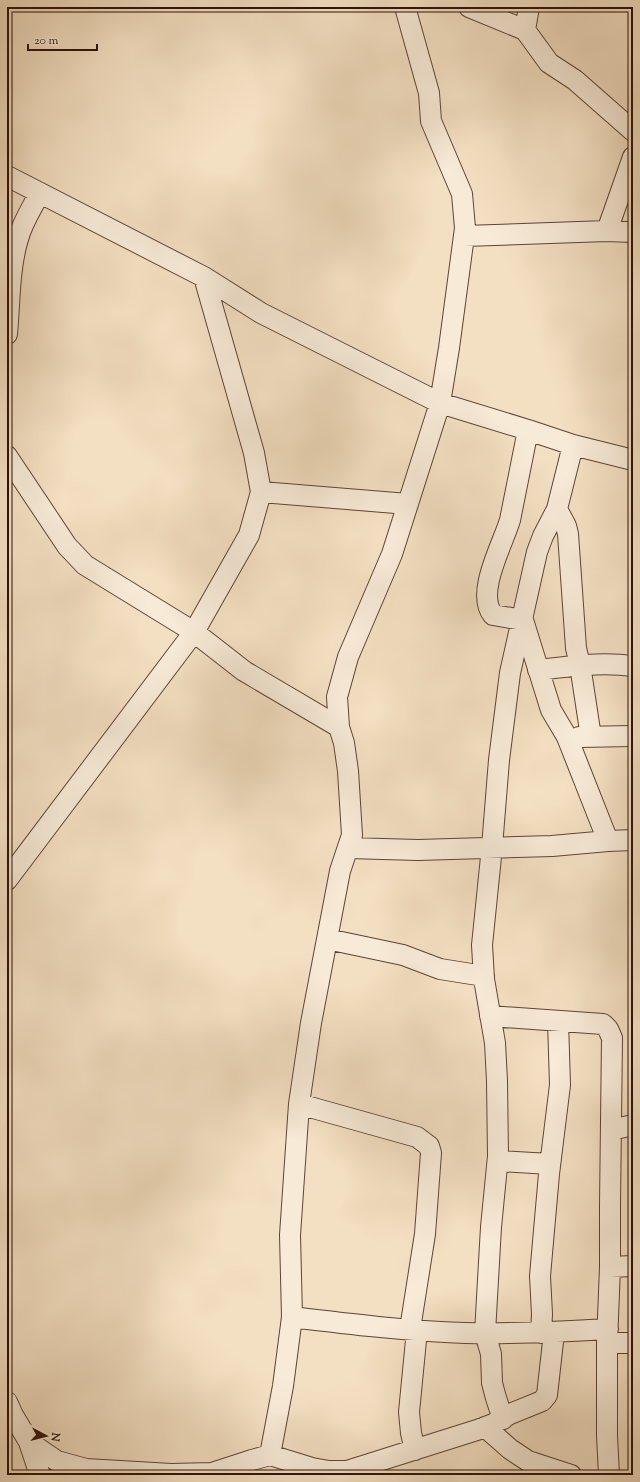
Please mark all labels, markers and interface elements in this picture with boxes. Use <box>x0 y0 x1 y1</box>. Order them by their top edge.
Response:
scale bar <box>28 26 97 52</box>
text: 20 m <box>34 32 59 50</box>
north arrow <box>26 1416 66 1456</box>
text: N <box>46 1431 64 1443</box>

